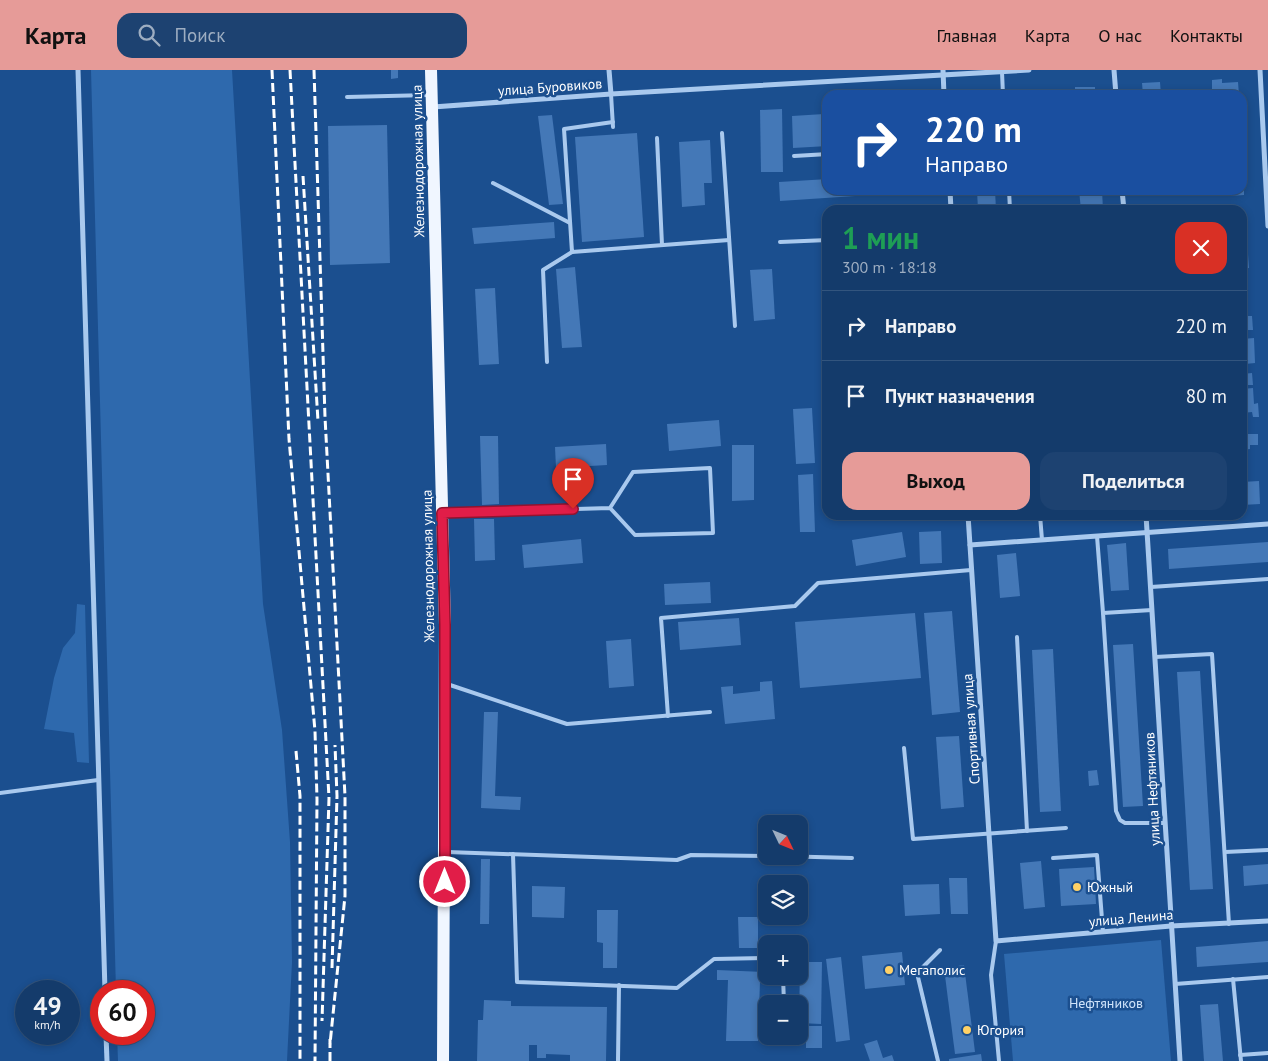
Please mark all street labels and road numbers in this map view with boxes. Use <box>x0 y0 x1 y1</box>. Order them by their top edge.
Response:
street label: улица Буровиков <box>497 74 603 100</box>
street label: Железнодорожная улица <box>408 84 428 239</box>
street label: Железнодорожная улица <box>418 489 438 644</box>
street label: Спортивная улица <box>958 673 984 785</box>
street label: улица Нефтяников <box>1140 732 1164 846</box>
street label: улица Ленина <box>1088 905 1174 931</box>

